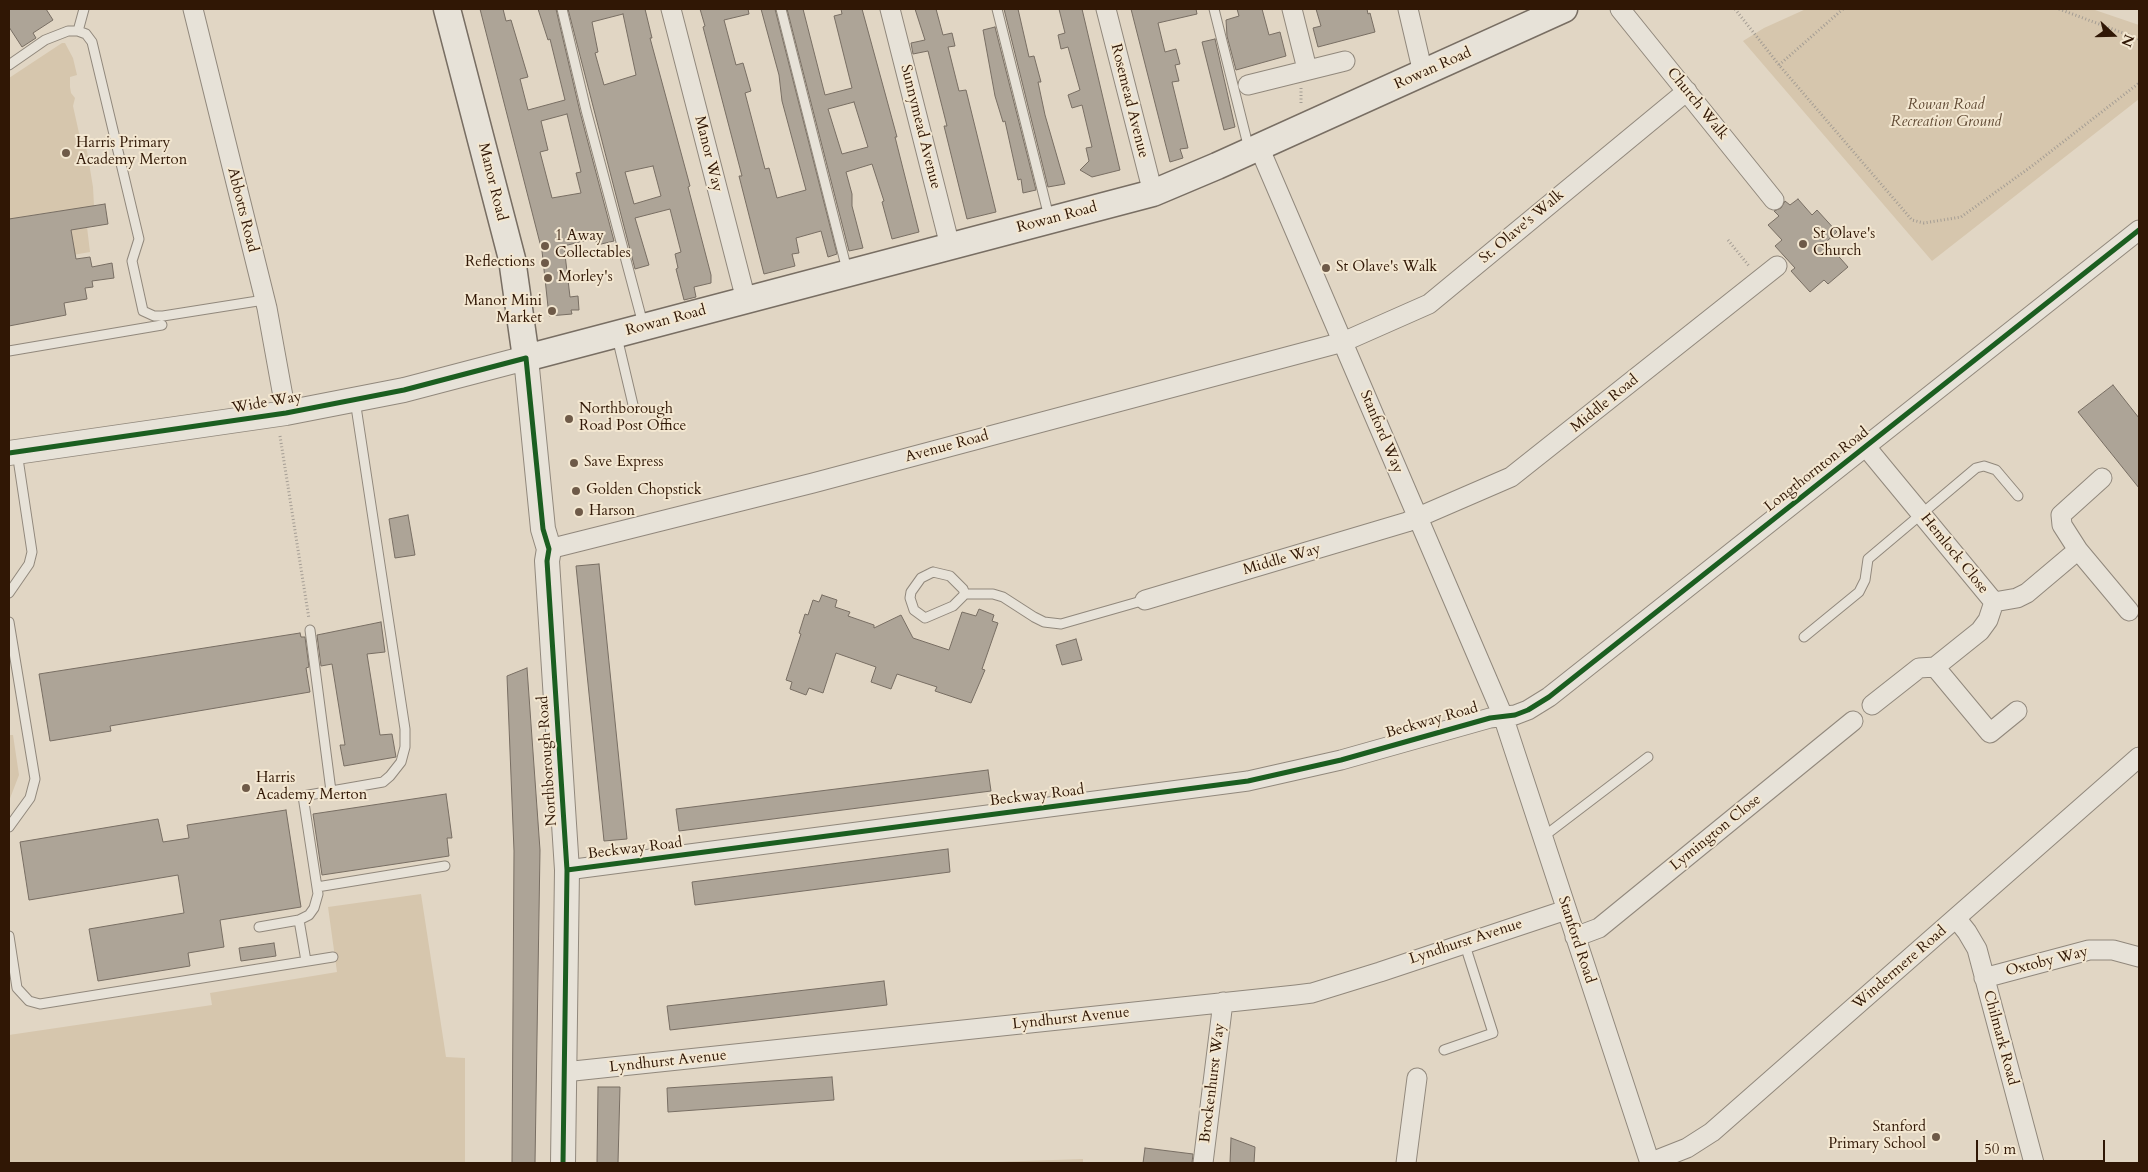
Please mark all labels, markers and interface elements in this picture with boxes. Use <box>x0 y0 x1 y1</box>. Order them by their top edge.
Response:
north arrow <box>2088 10 2138 60</box>
text: N <box>2116 31 2139 50</box>
street label: Rosemead Avenue <box>1106 42 1152 160</box>
street label: Rowan Road <box>1392 44 1474 94</box>
street label: Sunnymead Avenue <box>896 63 944 191</box>
street label: Church Walk <box>1663 64 1731 144</box>
park label: Rowan Road Recreation Ground <box>1890 97 2002 132</box>
street label: Manor Way <box>690 114 726 194</box>
place label: Harris Primary Academy Merton <box>76 135 187 170</box>
street label: Manor Road <box>474 141 510 223</box>
marker: Harris Primary Academy Merton <box>60 147 72 159</box>
street label: Abbotts Road <box>223 166 261 254</box>
street label: St. Olave's Walk <box>1476 186 1568 268</box>
street label: Rowan Road <box>1015 199 1099 237</box>
place label: St Olave's Church <box>1813 226 1875 261</box>
place label: 1 Away Collectables <box>555 228 631 263</box>
marker: St Olave's Church <box>1797 238 1809 250</box>
marker: 1 Away Collectables <box>539 240 551 252</box>
place label: Reflections <box>465 254 535 272</box>
marker: Reflections <box>539 257 551 269</box>
place label: St Olave's Walk <box>1336 259 1437 277</box>
marker: St Olave's Walk <box>1320 262 1332 274</box>
place label: Morley's <box>558 269 613 287</box>
marker: Morley's <box>542 272 554 284</box>
place label: Manor Mini Market <box>464 293 542 328</box>
street label: Rowan Road <box>624 302 708 340</box>
marker: Manor Mini Market <box>546 305 558 317</box>
street label: Middle Road <box>1567 371 1643 437</box>
street label: Wide Way <box>231 388 303 418</box>
street label: Stanford Way <box>1355 388 1407 476</box>
place label: Northborough Road Post Office <box>579 401 686 436</box>
marker: Northborough Road Post Office <box>563 413 575 425</box>
street label: Longthornton Road <box>1761 424 1873 516</box>
street label: Avenue Road <box>903 427 991 467</box>
place label: Save Express <box>584 454 663 472</box>
marker: Save Express <box>568 457 580 469</box>
place label: Golden Chopstick <box>586 482 702 500</box>
marker: Golden Chopstick <box>570 485 582 497</box>
place label: Harson <box>589 503 635 521</box>
marker: Harson <box>573 506 585 518</box>
street label: Hemlock Close <box>1916 510 1992 598</box>
street label: Middle Way <box>1241 540 1323 580</box>
street label: Northborough Road <box>534 695 562 827</box>
street label: Beckway Road <box>1384 699 1480 743</box>
place label: Harris Academy Merton <box>256 770 367 805</box>
street label: Beckway Road <box>989 781 1085 811</box>
marker: Harris Academy Merton <box>240 782 252 794</box>
street label: Lymington Close <box>1667 791 1765 875</box>
street label: Beckway Road <box>587 834 683 864</box>
street label: Stanford Road <box>1553 894 1599 986</box>
street label: Lyndhurst Avenue <box>1407 915 1525 969</box>
street label: Windermere Road <box>1849 922 1951 1014</box>
street label: Oxtoby Way <box>2004 943 2090 981</box>
street label: Chilmark Road <box>1979 989 2021 1087</box>
street label: Lyndhurst Avenue <box>1011 1004 1131 1034</box>
street label: Brockenhurst Way <box>1197 1022 1229 1144</box>
street label: Lyndhurst Avenue <box>608 1047 728 1077</box>
place label: Stanford Primary School <box>1828 1119 1926 1154</box>
scale bar <box>1978 1130 2107 1162</box>
marker: Stanford Primary School <box>1930 1131 1942 1143</box>
text: 50 m <box>1984 1139 2016 1159</box>

